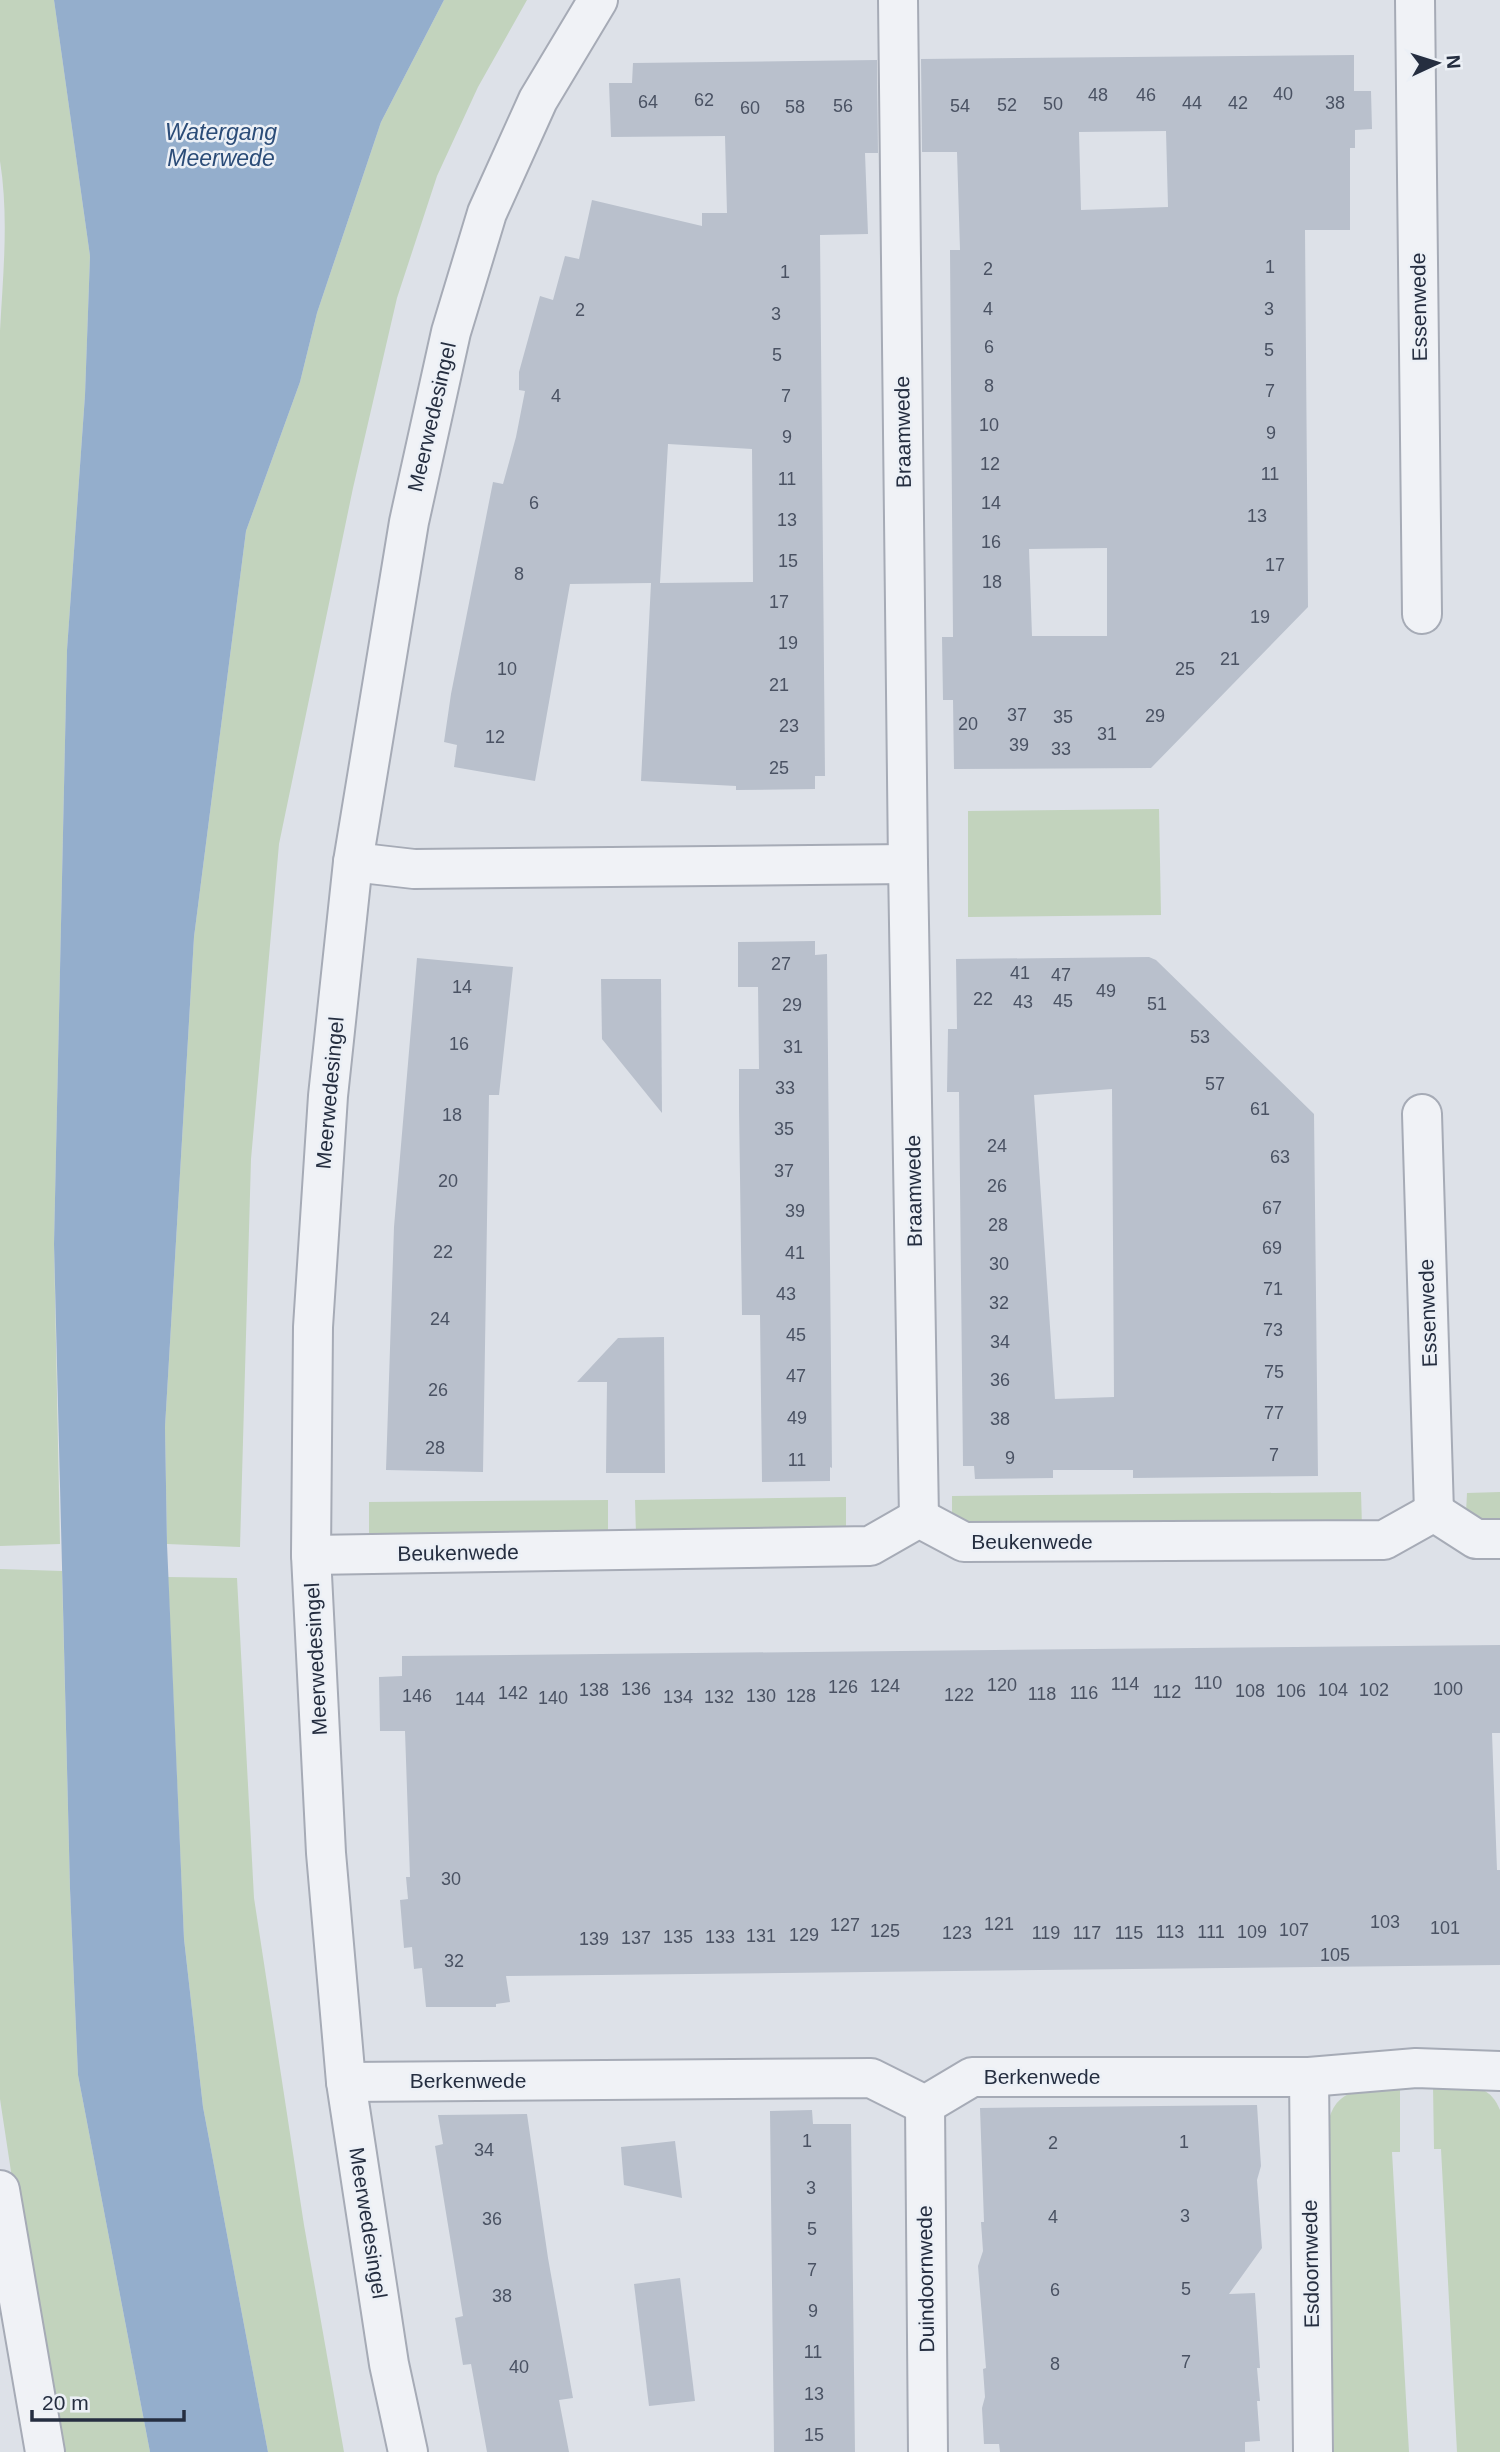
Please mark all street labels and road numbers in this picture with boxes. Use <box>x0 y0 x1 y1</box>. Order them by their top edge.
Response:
street label: Essenwede <box>1406 253 1431 361</box>
street label: Meerwedesingel <box>403 340 460 494</box>
street label: Braamwede <box>890 376 915 488</box>
street label: Meerwedesingel <box>311 1016 348 1170</box>
street label: Braamwede <box>901 1135 926 1247</box>
street label: Essenwede <box>1414 1258 1441 1368</box>
street label: Beukenwede <box>971 1530 1093 1553</box>
street label: Beukenwede <box>397 1540 519 1565</box>
street label: Meerwedesingel <box>300 1582 331 1736</box>
street label: Berkenwede <box>984 2065 1100 2088</box>
street label: Berkenwede <box>410 2069 526 2092</box>
street label: Meerwedesingel <box>345 2146 392 2300</box>
street label: Esdoornwede <box>1298 2200 1323 2328</box>
street label: Duindoornwede <box>913 2205 938 2353</box>

